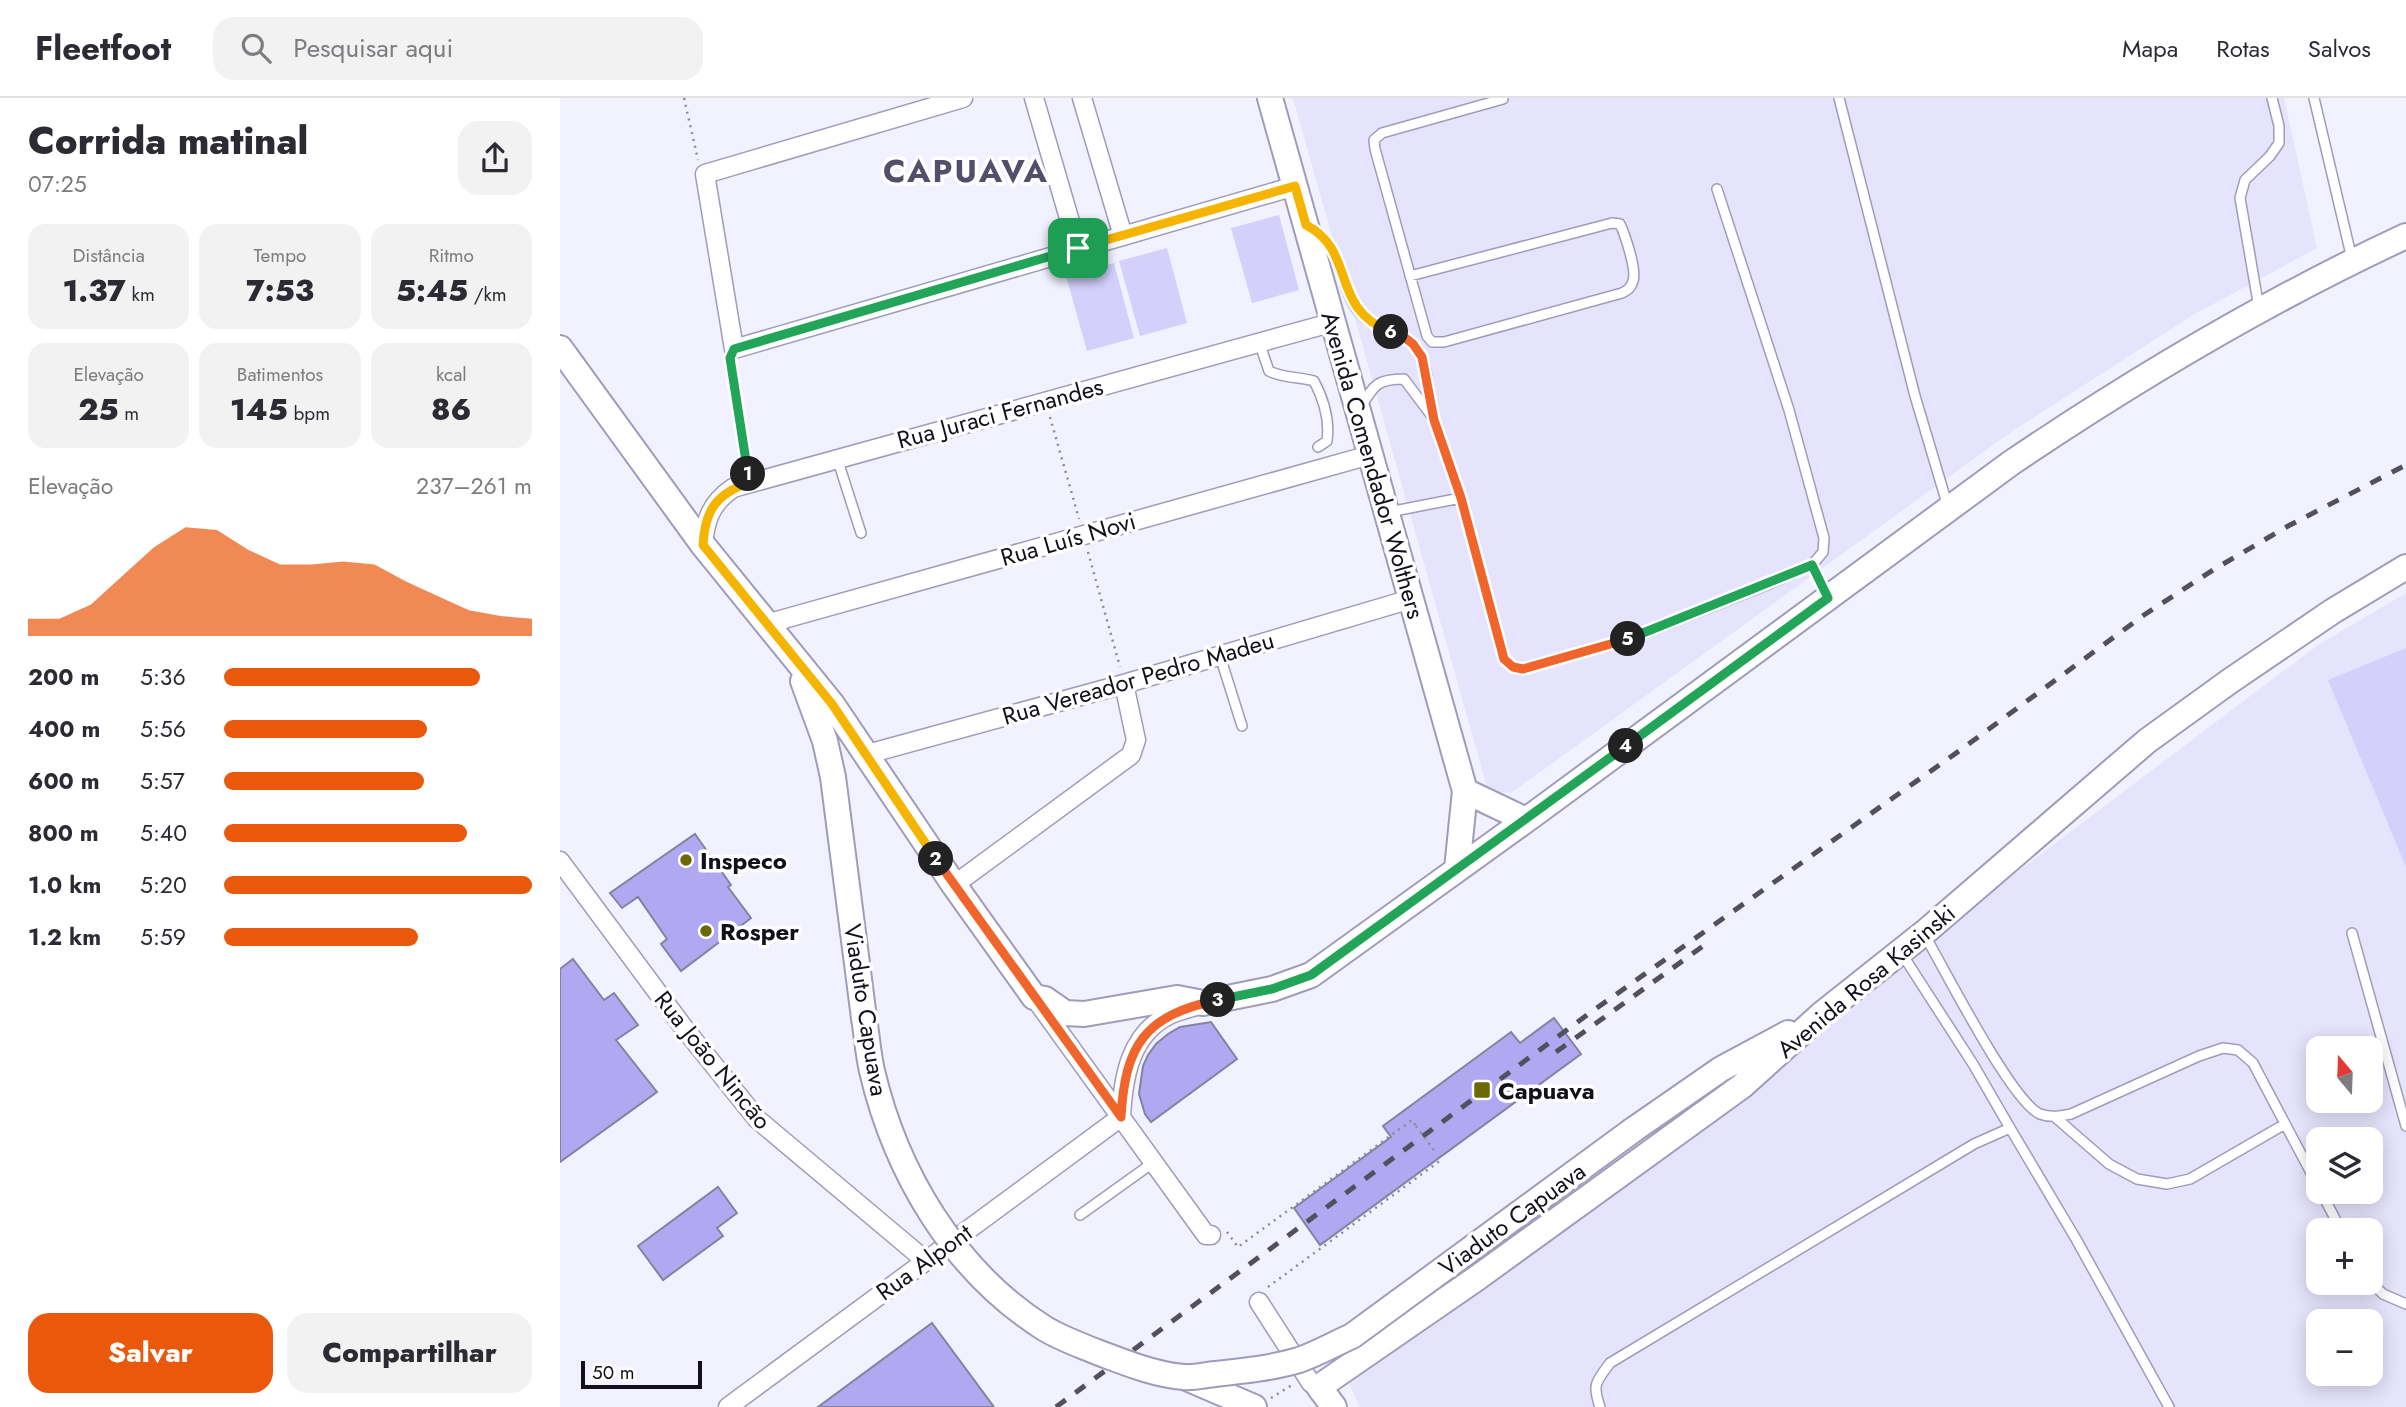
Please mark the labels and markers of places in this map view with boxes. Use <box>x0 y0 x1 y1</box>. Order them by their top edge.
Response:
pin <box>1048 218 1108 278</box>
pin: 6 <box>1374 314 1408 350</box>
pin: 1 <box>730 456 766 492</box>
pin: 5 <box>1610 622 1646 656</box>
pin: 4 <box>1608 728 1644 764</box>
pin: 2 <box>918 842 954 876</box>
place label: Inspeco <box>700 843 787 878</box>
marker: Inspeco <box>678 852 694 868</box>
place label: Rosper <box>720 914 799 949</box>
marker: Rosper <box>698 923 714 939</box>
pin: 3 <box>1200 982 1236 1018</box>
place label: Capuava <box>1498 1073 1595 1108</box>
marker: Capuava <box>1472 1080 1492 1100</box>

